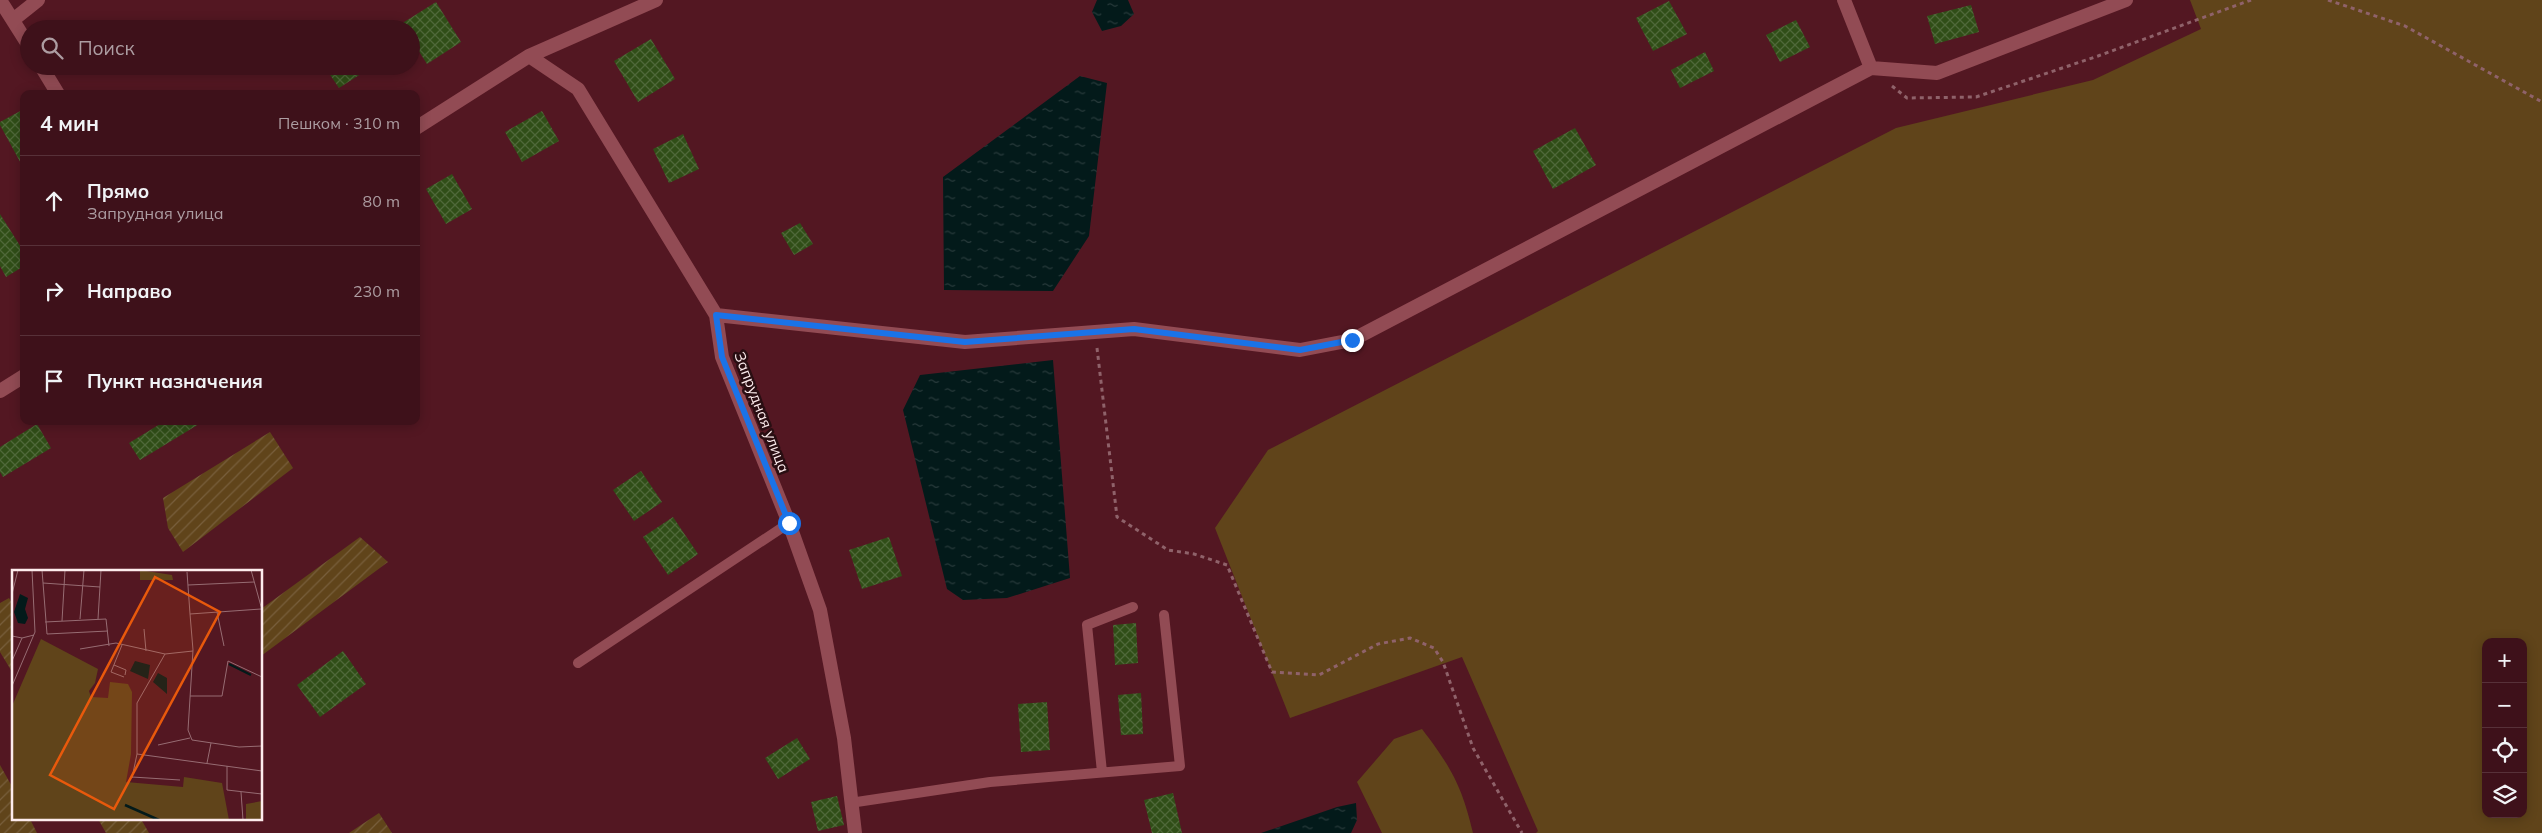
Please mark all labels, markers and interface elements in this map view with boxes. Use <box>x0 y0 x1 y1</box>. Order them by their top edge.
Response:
search box <box>20 20 420 75</box>
icon: search <box>38 34 66 62</box>
text: Поиск <box>78 36 135 60</box>
text: 4 мин <box>40 110 99 136</box>
text: Пешком · 310 m <box>278 113 400 133</box>
text: Прямо <box>87 179 149 203</box>
icon: ahead <box>40 187 68 215</box>
text: 80 m <box>363 191 400 211</box>
text: Запрудная улица <box>87 203 223 223</box>
icon: right <box>40 277 68 305</box>
text: Направо <box>87 279 172 303</box>
text: 230 m <box>353 281 400 301</box>
route end <box>1341 329 1364 352</box>
street label: Запрудная улица <box>730 349 794 475</box>
icon: arrive <box>40 367 68 395</box>
text: Пункт назначения <box>87 369 263 393</box>
route start <box>778 512 801 535</box>
inset map <box>12 570 262 820</box>
map controls <box>2482 638 2527 818</box>
button: + <box>2482 638 2527 683</box>
button: − <box>2482 683 2527 728</box>
button: locate <box>2482 728 2527 773</box>
button: layers <box>2482 773 2527 818</box>

